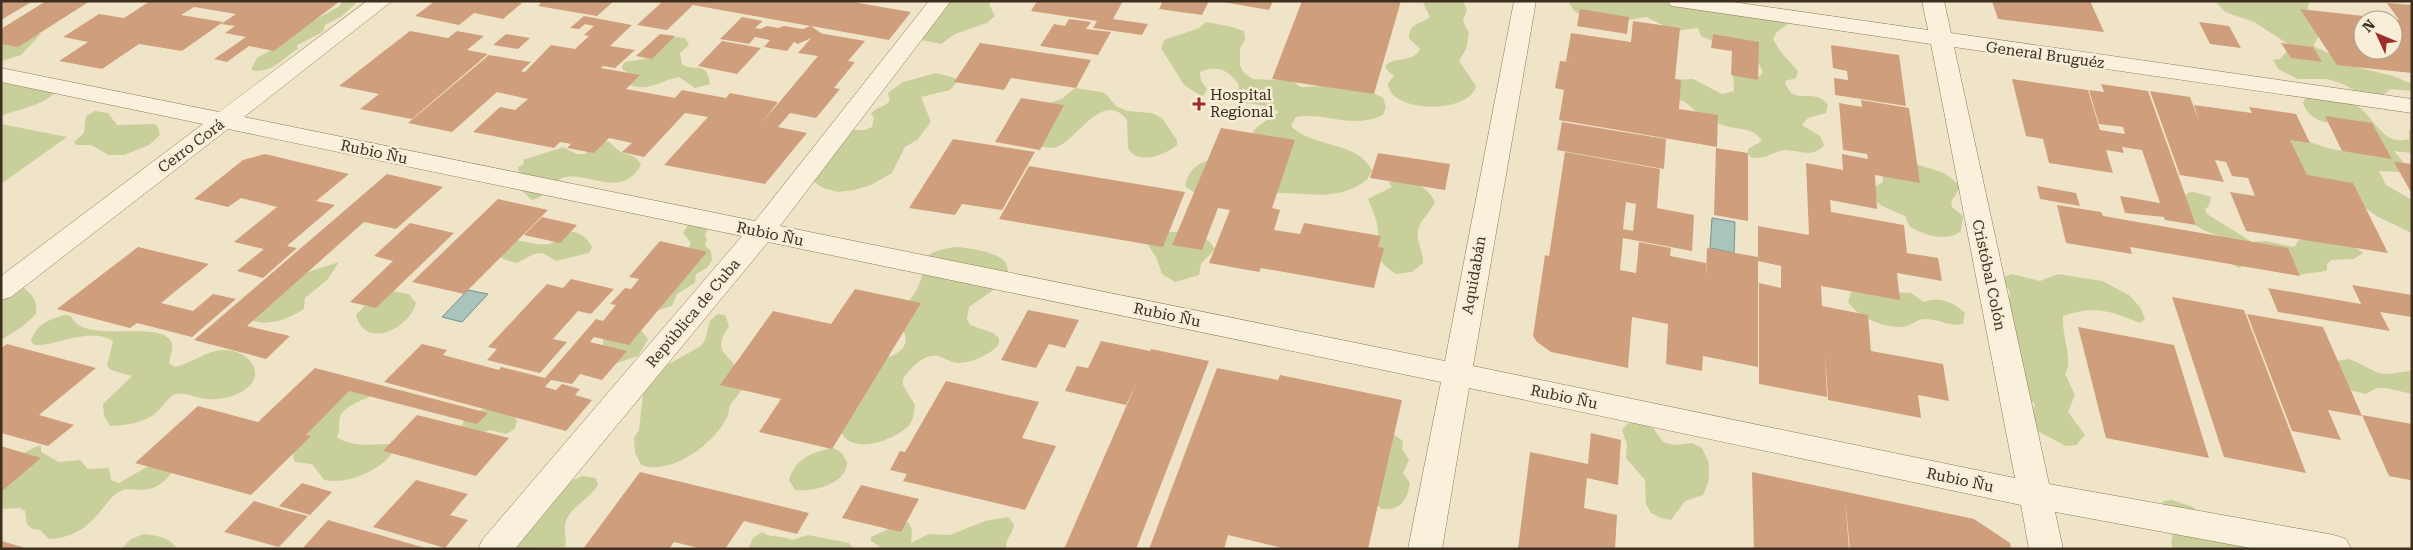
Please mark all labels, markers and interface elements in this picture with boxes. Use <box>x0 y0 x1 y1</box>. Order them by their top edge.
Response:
north arrow <box>2353 10 2403 60</box>
text: N <box>2359 16 2378 35</box>
street label: General Bruguéz <box>1985 38 2105 72</box>
place label: Hospital Regional <box>1210 86 1274 121</box>
marker: Hospital Regional <box>1192 97 1206 111</box>
street label: Cerro Corá <box>154 115 228 177</box>
street label: Rubio Ñu <box>339 136 410 168</box>
street label: Rubio Ñu <box>735 218 806 250</box>
street label: Cristóbal Colón <box>1968 218 2010 333</box>
street label: Aquidabán <box>1458 234 1490 316</box>
street label: República de Cuba <box>642 255 744 371</box>
street label: Rubio Ñu <box>1132 299 1203 331</box>
street label: Rubio Ñu <box>1529 381 1600 413</box>
street label: Rubio Ñu <box>1925 464 1996 496</box>

